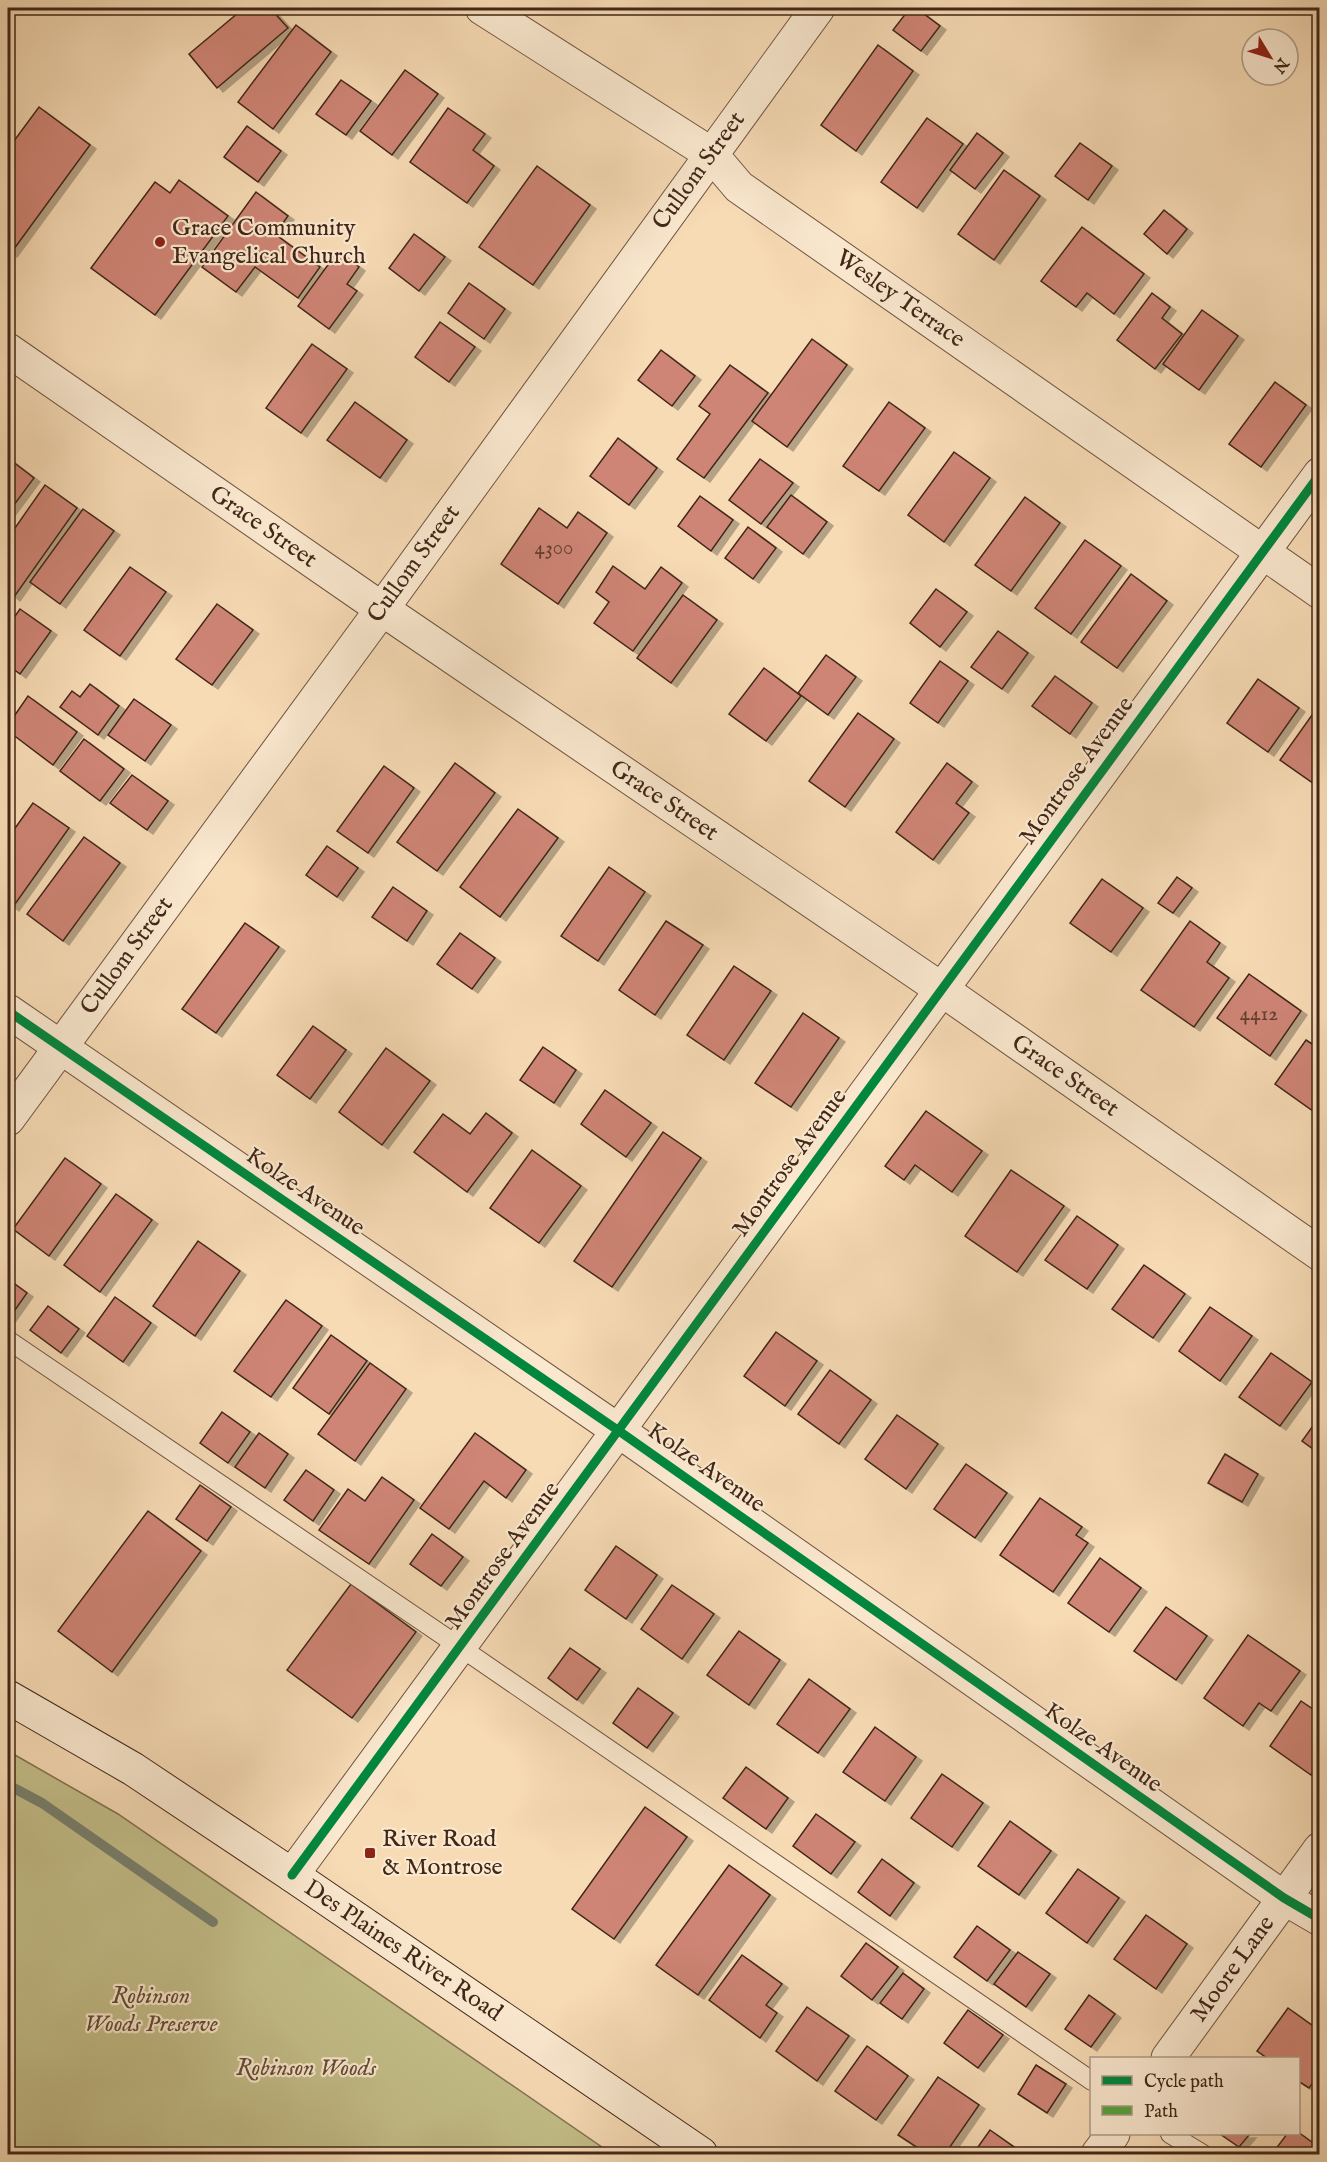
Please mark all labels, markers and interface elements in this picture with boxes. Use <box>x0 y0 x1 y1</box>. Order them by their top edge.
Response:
north arrow <box>1240 27 1300 87</box>
text: N <box>1268 53 1293 77</box>
street label: Cullom Street <box>646 106 752 236</box>
place label: Grace Community Evangelical Church <box>172 213 366 272</box>
marker: Grace Community Evangelical Church <box>153 235 167 249</box>
street label: Wesley Terrace <box>829 243 971 355</box>
street label: Grace Street <box>203 479 323 575</box>
street label: Cullom Street <box>361 499 467 629</box>
house number: 4300 <box>535 535 573 562</box>
street label: Montrose Avenue <box>1013 691 1141 851</box>
street label: Grace Street <box>604 753 724 849</box>
street label: Cullom Street <box>74 891 180 1021</box>
house number: 4412 <box>1240 1001 1278 1028</box>
street label: Grace Street <box>1005 1028 1125 1124</box>
street label: Montrose Avenue <box>726 1083 854 1243</box>
street label: Kolze Avenue <box>239 1141 371 1243</box>
street label: Kolze Avenue <box>641 1416 771 1520</box>
street label: Montrose Avenue <box>439 1476 567 1636</box>
street label: Kolze Avenue <box>1038 1696 1168 1800</box>
place label: River Road & Montrose <box>382 1824 503 1883</box>
marker: River Road & Montrose <box>363 1846 377 1860</box>
street label: Des Plaines River Road <box>298 1873 508 2029</box>
street label: Moore Lane <box>1184 1910 1282 2028</box>
park label: Robinson Woods Preserve <box>84 1981 218 2040</box>
park label: Robinson Woods <box>236 2053 377 2084</box>
legend <box>1090 2057 1300 2135</box>
text: Cycle path <box>1144 2071 1224 2094</box>
text: Path <box>1144 2101 1178 2124</box>

